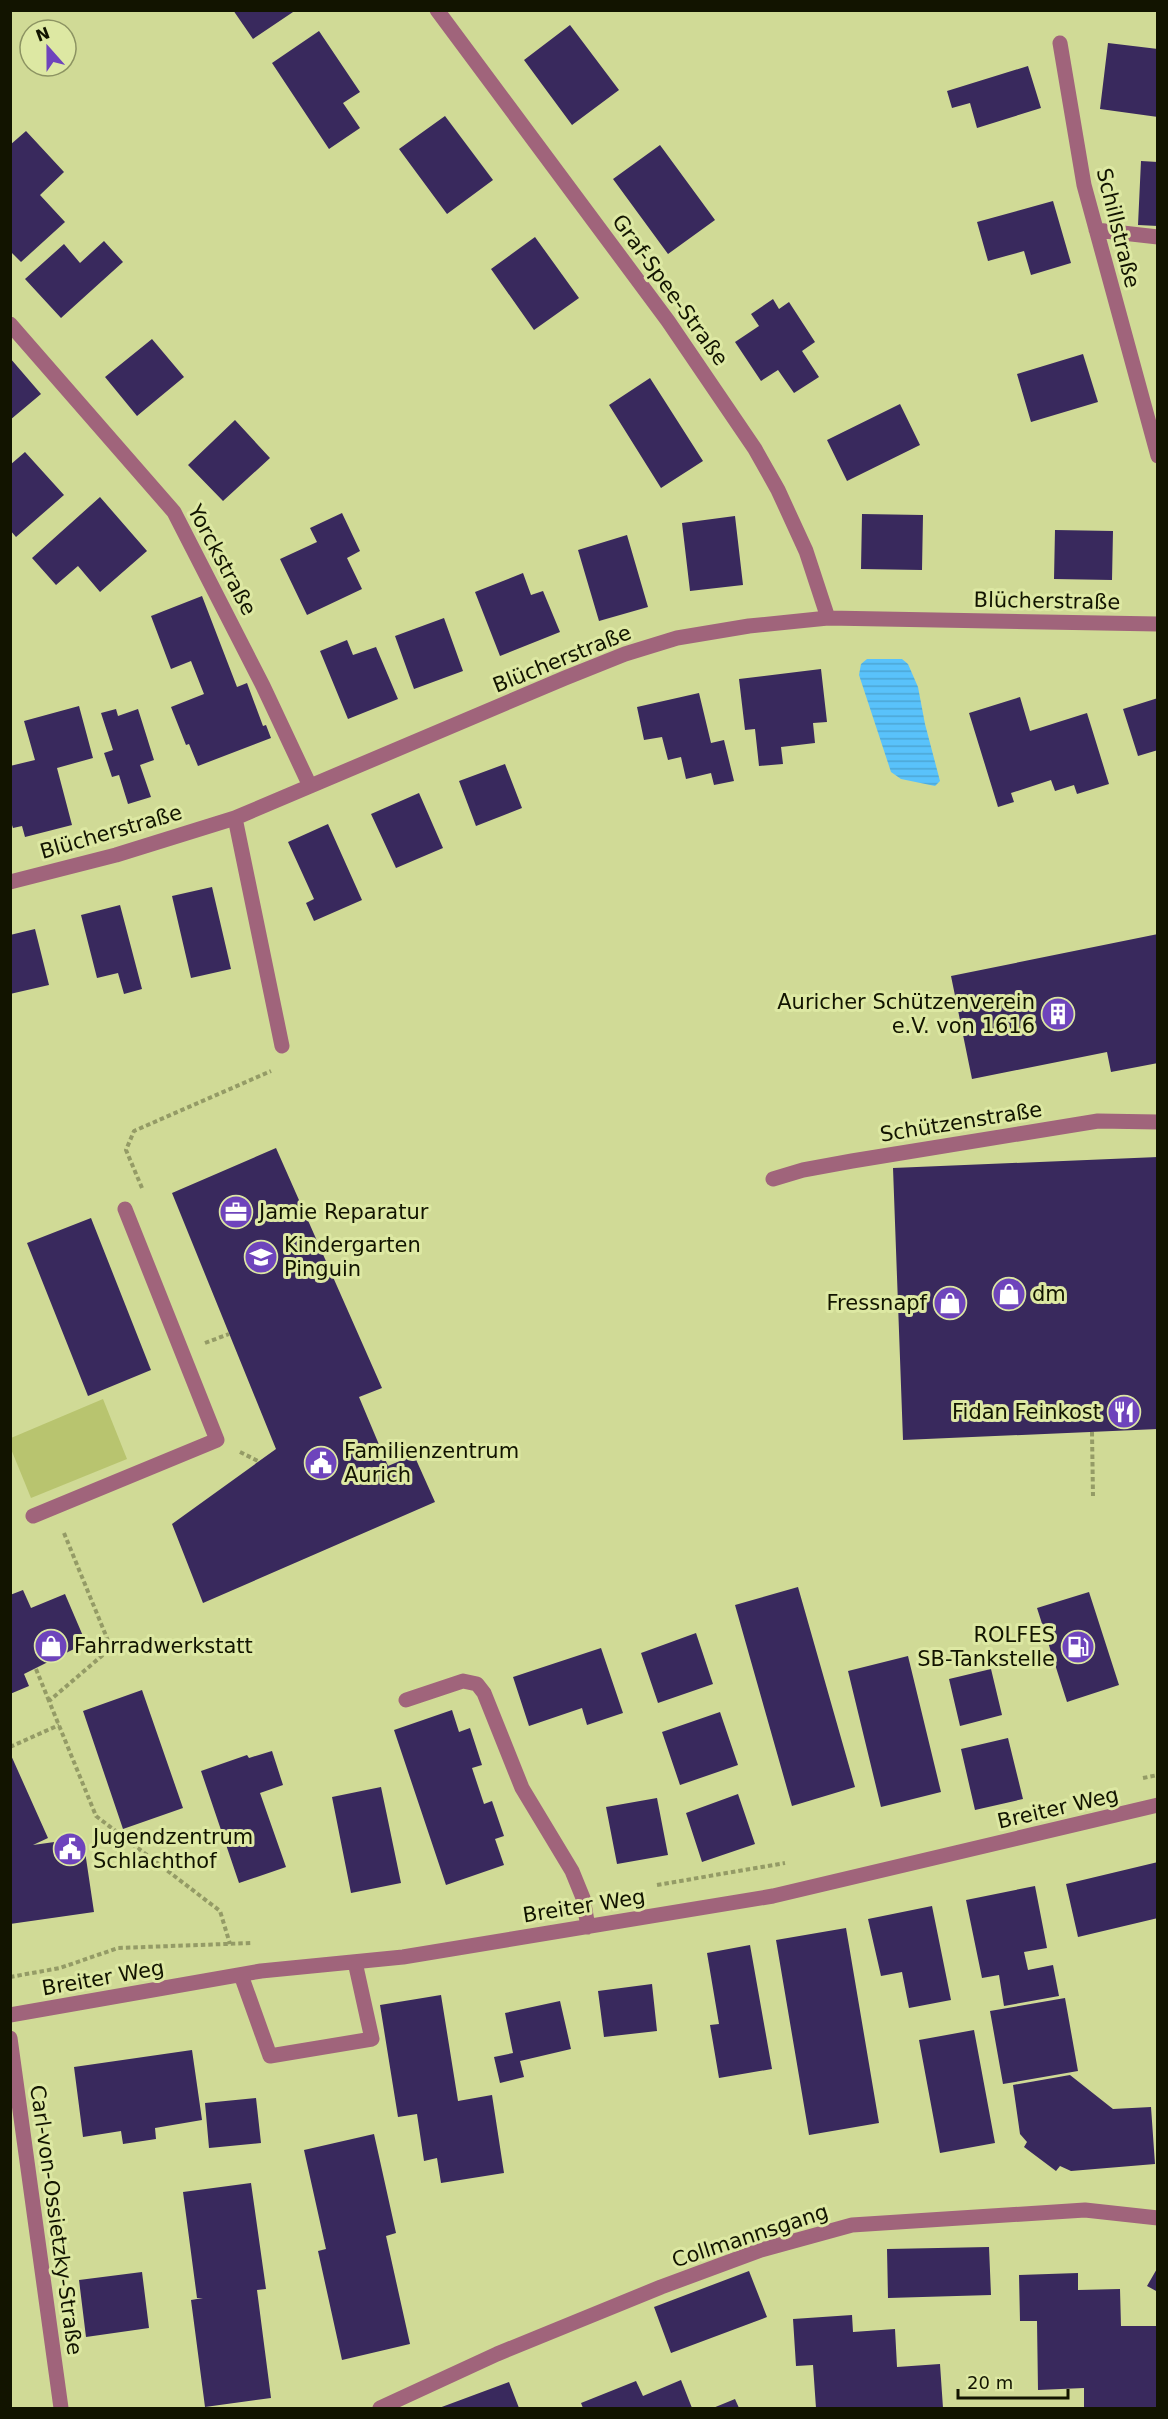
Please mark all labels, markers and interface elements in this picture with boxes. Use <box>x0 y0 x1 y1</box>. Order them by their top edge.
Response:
north arrow <box>18 18 78 78</box>
text: N <box>33 23 52 46</box>
street label: Schillstraße <box>1092 166 1144 290</box>
street label: Graf-Spee-Straße <box>607 210 733 370</box>
street label: Yorckstraße <box>182 500 261 619</box>
street label: Blücherstraße <box>973 588 1121 614</box>
street label: Blücherstraße <box>489 620 635 698</box>
street label: Blücherstraße <box>37 800 185 864</box>
place label: Auricher Schützenverein e.V. von 1616 <box>777 990 1035 1038</box>
building icon: Auricher Schützenverein e.V. von 1616 <box>1040 996 1076 1032</box>
street label: Schützenstraße <box>878 1097 1044 1147</box>
office icon: Jamie Reparatur <box>218 1194 254 1230</box>
place label: Jamie Reparatur <box>257 1200 429 1224</box>
place label: Kindergarten Pinguin <box>284 1233 421 1281</box>
school or university icon: Kindergarten Pinguin <box>243 1239 279 1275</box>
shop icon: dm <box>991 1276 1027 1312</box>
place label: dm <box>1032 1282 1066 1306</box>
shop icon: Fressnapf <box>932 1285 968 1321</box>
place label: Fressnapf <box>827 1291 928 1315</box>
restaurant icon: Fidan Feinkost <box>1106 1394 1142 1430</box>
place label: Fidan Feinkost <box>952 1400 1101 1424</box>
place label: Familienzentrum Aurich <box>344 1439 519 1487</box>
public building icon: Familienzentrum Aurich <box>303 1445 339 1481</box>
place label: ROLFES SB-Tankstelle <box>917 1623 1055 1671</box>
shop icon: Fahrradwerkstatt <box>33 1628 69 1664</box>
fuel station icon: ROLFES SB-Tankstelle <box>1060 1629 1096 1665</box>
place label: Fahrradwerkstatt <box>74 1634 253 1658</box>
street label: Breiter Weg <box>995 1782 1121 1834</box>
place label: Jugendzentrum Schlachthof <box>91 1825 253 1873</box>
public building icon: Jugendzentrum Schlachthof <box>52 1831 88 1867</box>
street label: Breiter Weg <box>521 1884 647 1928</box>
street label: Breiter Weg <box>40 1955 166 2001</box>
street label: Carl-von-Ossietzky-Straße <box>25 2083 87 2357</box>
street label: Collmannsgang <box>669 2199 831 2273</box>
scale bar <box>958 2362 1068 2400</box>
text: 20 m <box>967 2372 1013 2393</box>

